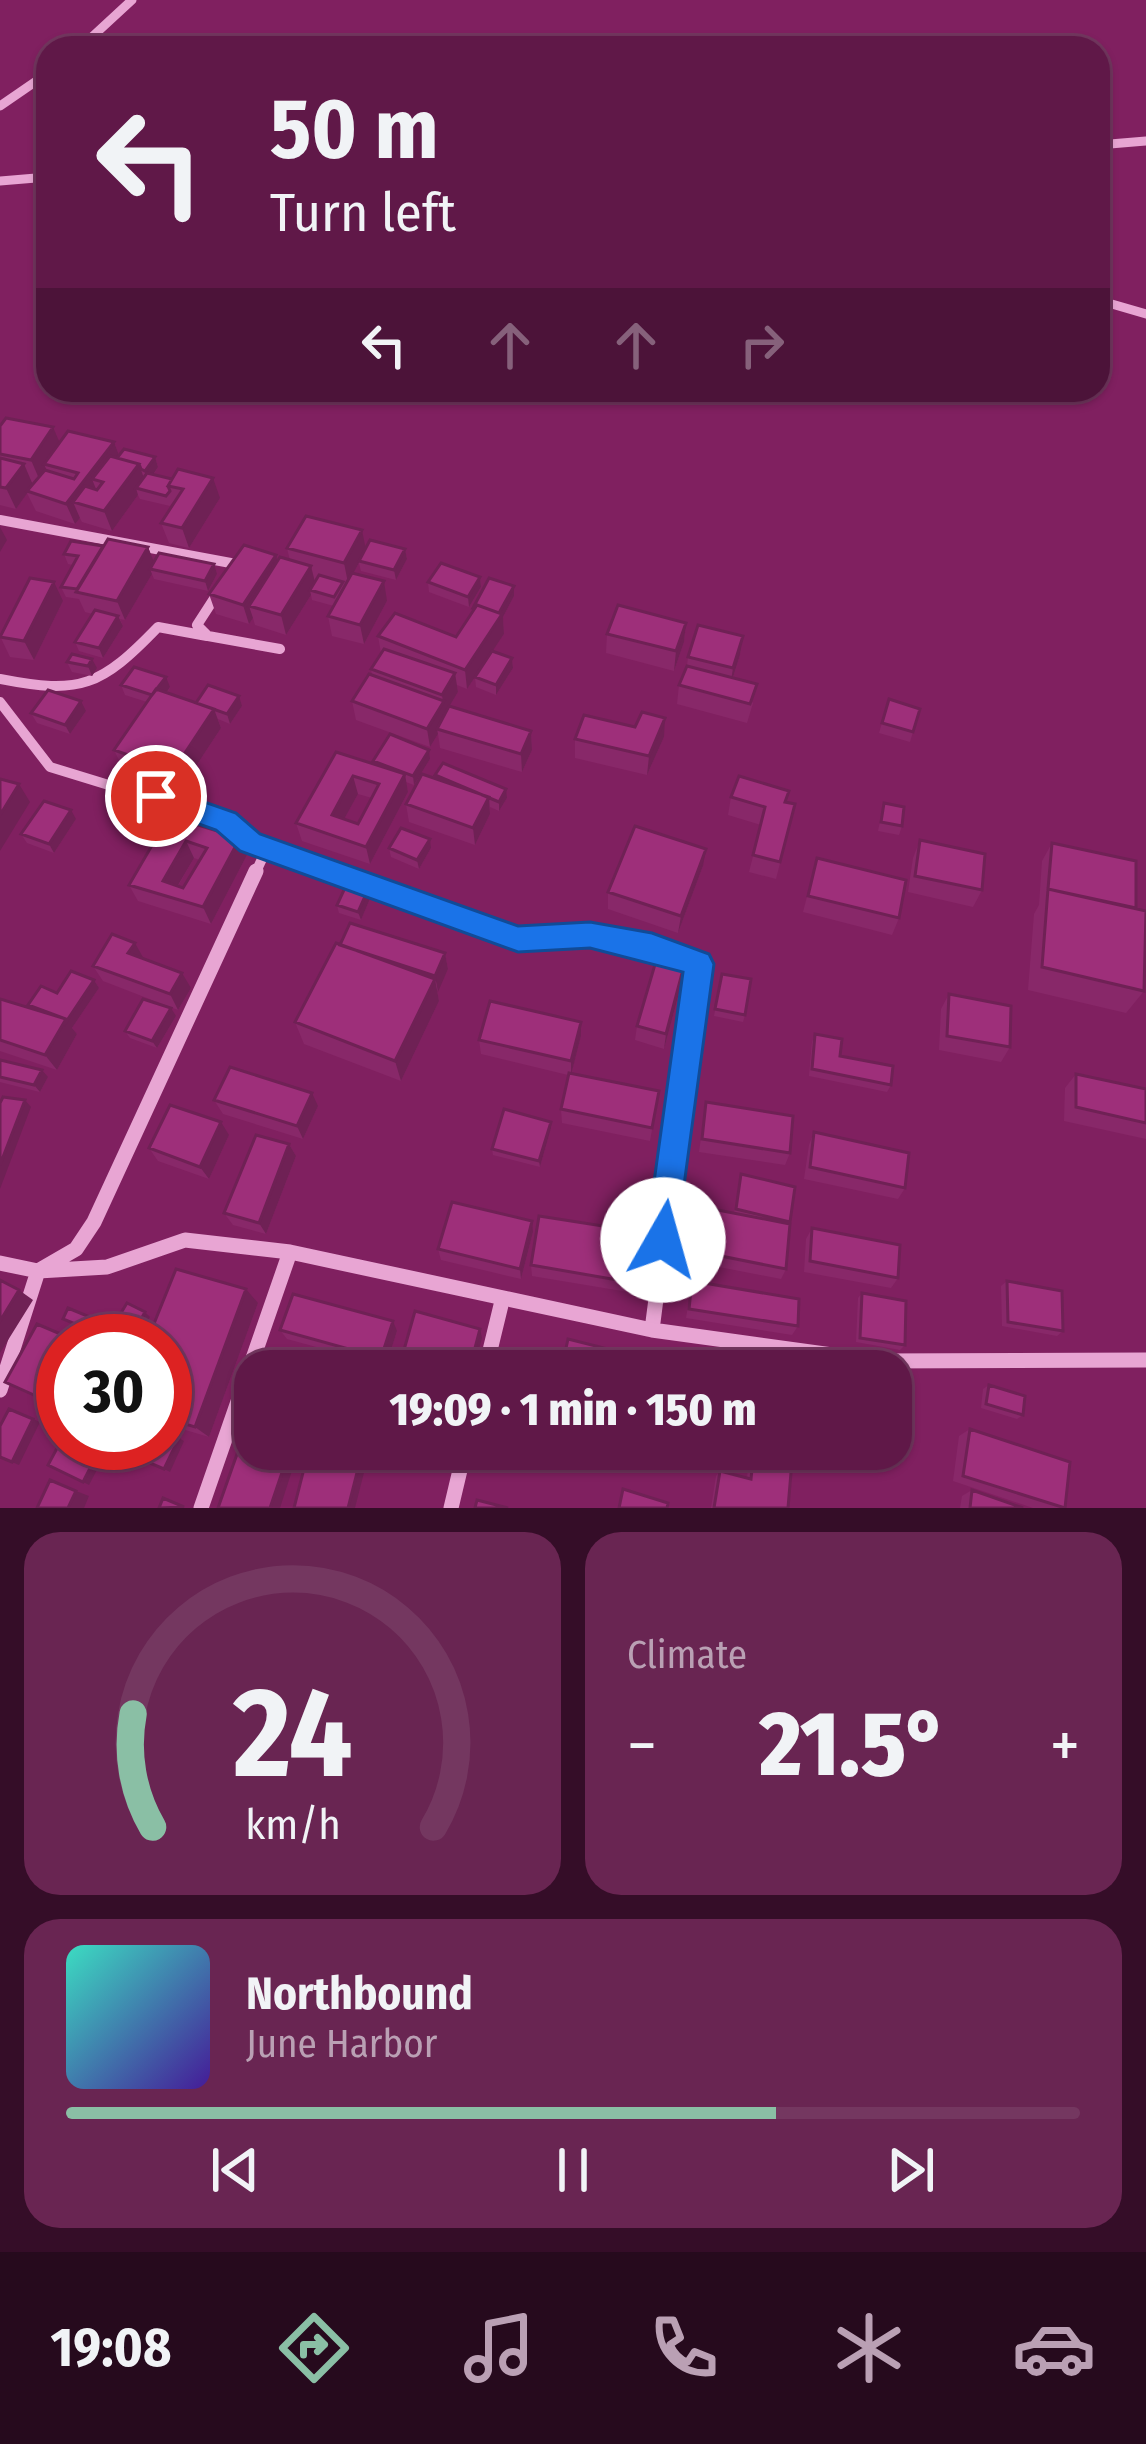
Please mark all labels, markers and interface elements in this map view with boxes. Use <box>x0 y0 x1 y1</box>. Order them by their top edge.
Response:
text: 50 m <box>270 79 439 180</box>
icon: left <box>72 84 228 240</box>
text: Turn left <box>270 181 456 245</box>
icon: left <box>351 312 417 378</box>
icon: ahead <box>477 312 543 378</box>
icon: ahead <box>603 312 669 378</box>
icon: right <box>729 312 795 378</box>
pin <box>105 745 207 847</box>
icon: arrive <box>123 763 189 829</box>
position arrow <box>600 1177 726 1303</box>
speed limit sign: 30 <box>36 1314 192 1470</box>
text: 19:09 · 1 min · 150 m <box>390 1383 756 1437</box>
text: Climate <box>627 1632 747 1678</box>
text: 24 <box>232 1659 352 1809</box>
text: 21.5° <box>759 1691 947 1799</box>
text: − <box>627 1706 657 1785</box>
text: + <box>1050 1706 1080 1785</box>
text: km/h <box>245 1798 340 1849</box>
text: Northbound <box>246 1967 473 2021</box>
text: June Harbor <box>246 2021 437 2067</box>
icon: previous <box>202 2137 268 2203</box>
icon: pause <box>540 2137 606 2203</box>
icon: next <box>878 2137 944 2203</box>
icon: directions <box>272 2306 356 2390</box>
icon: music <box>457 2306 541 2390</box>
icon: phone <box>642 2306 726 2390</box>
icon: climate <box>827 2306 911 2390</box>
icon: car <box>1012 2306 1096 2390</box>
text: 19:08 <box>50 2316 172 2380</box>

